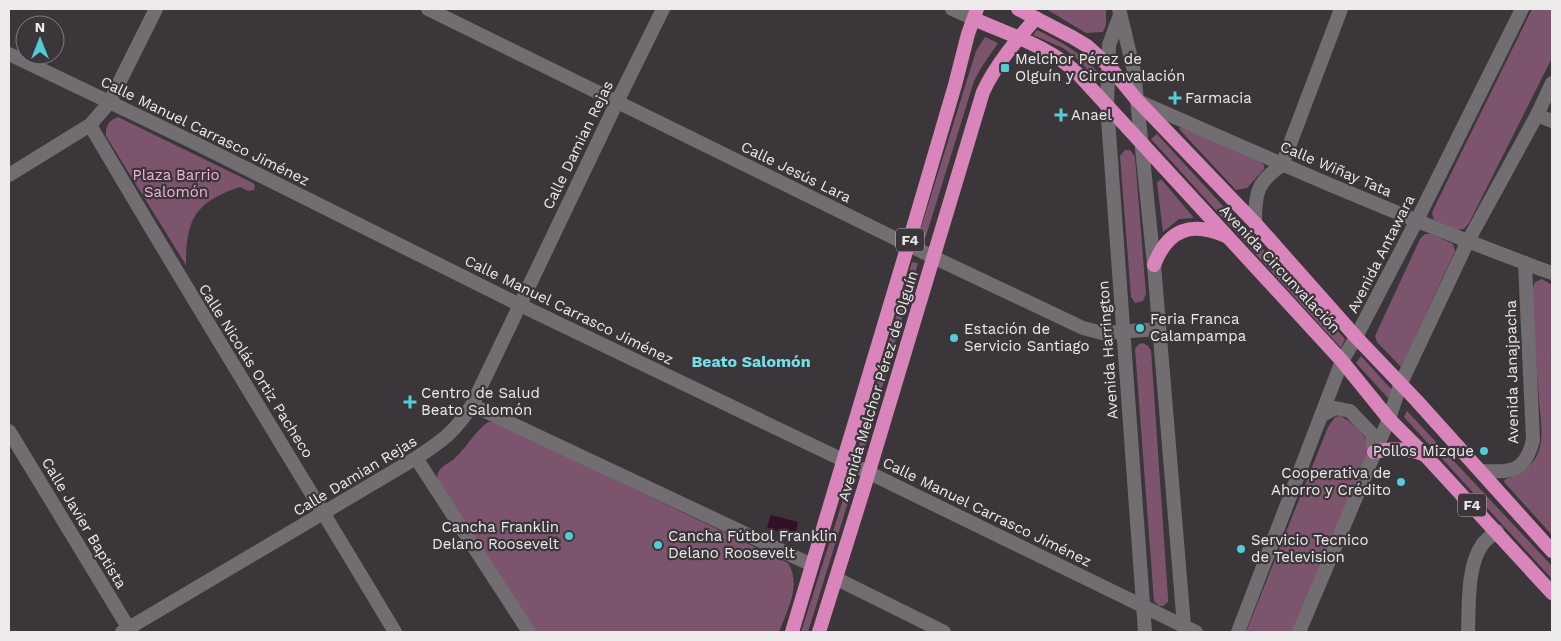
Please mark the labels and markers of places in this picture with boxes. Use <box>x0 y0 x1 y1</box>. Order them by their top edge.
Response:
place label: Melchor Pérez de Olguín y Circunvalación <box>1015 50 1185 85</box>
marker: Melchor Pérez de Olguín y Circunvalación <box>999 62 1011 74</box>
place label: Farmacia <box>1185 89 1252 107</box>
marker: Farmacia <box>1169 92 1181 104</box>
place label: Anael <box>1071 106 1112 124</box>
marker: Anael <box>1055 109 1067 121</box>
place label: Feria Franca Calampampa <box>1150 310 1247 345</box>
place label: Estación de Servicio Santiago <box>964 320 1090 355</box>
marker: Feria Franca Calampampa <box>1134 322 1146 334</box>
marker: Estación de Servicio Santiago <box>948 332 960 344</box>
place label: Centro de Salud Beato Salomón <box>421 384 540 419</box>
marker: Centro de Salud Beato Salomón <box>403 395 417 409</box>
place label: Pollos Mizque <box>1373 442 1474 460</box>
marker: Pollos Mizque <box>1478 445 1490 457</box>
place label: Cooperativa de Ahorro y Crédito <box>1271 464 1391 499</box>
marker: Cooperativa de Ahorro y Crédito <box>1395 476 1407 488</box>
place label: Cancha Franklin Delano Roosevelt <box>432 518 560 553</box>
place label: Cancha Fútbol Franklin Delano Roosevelt <box>668 527 837 562</box>
marker: Cancha Franklin Delano Roosevelt <box>563 530 575 542</box>
place label: Servicio Tecnico de Television <box>1251 531 1368 566</box>
marker: Cancha Fútbol Franklin Delano Roosevelt <box>652 539 664 551</box>
marker: Servicio Tecnico de Television <box>1235 543 1247 555</box>

